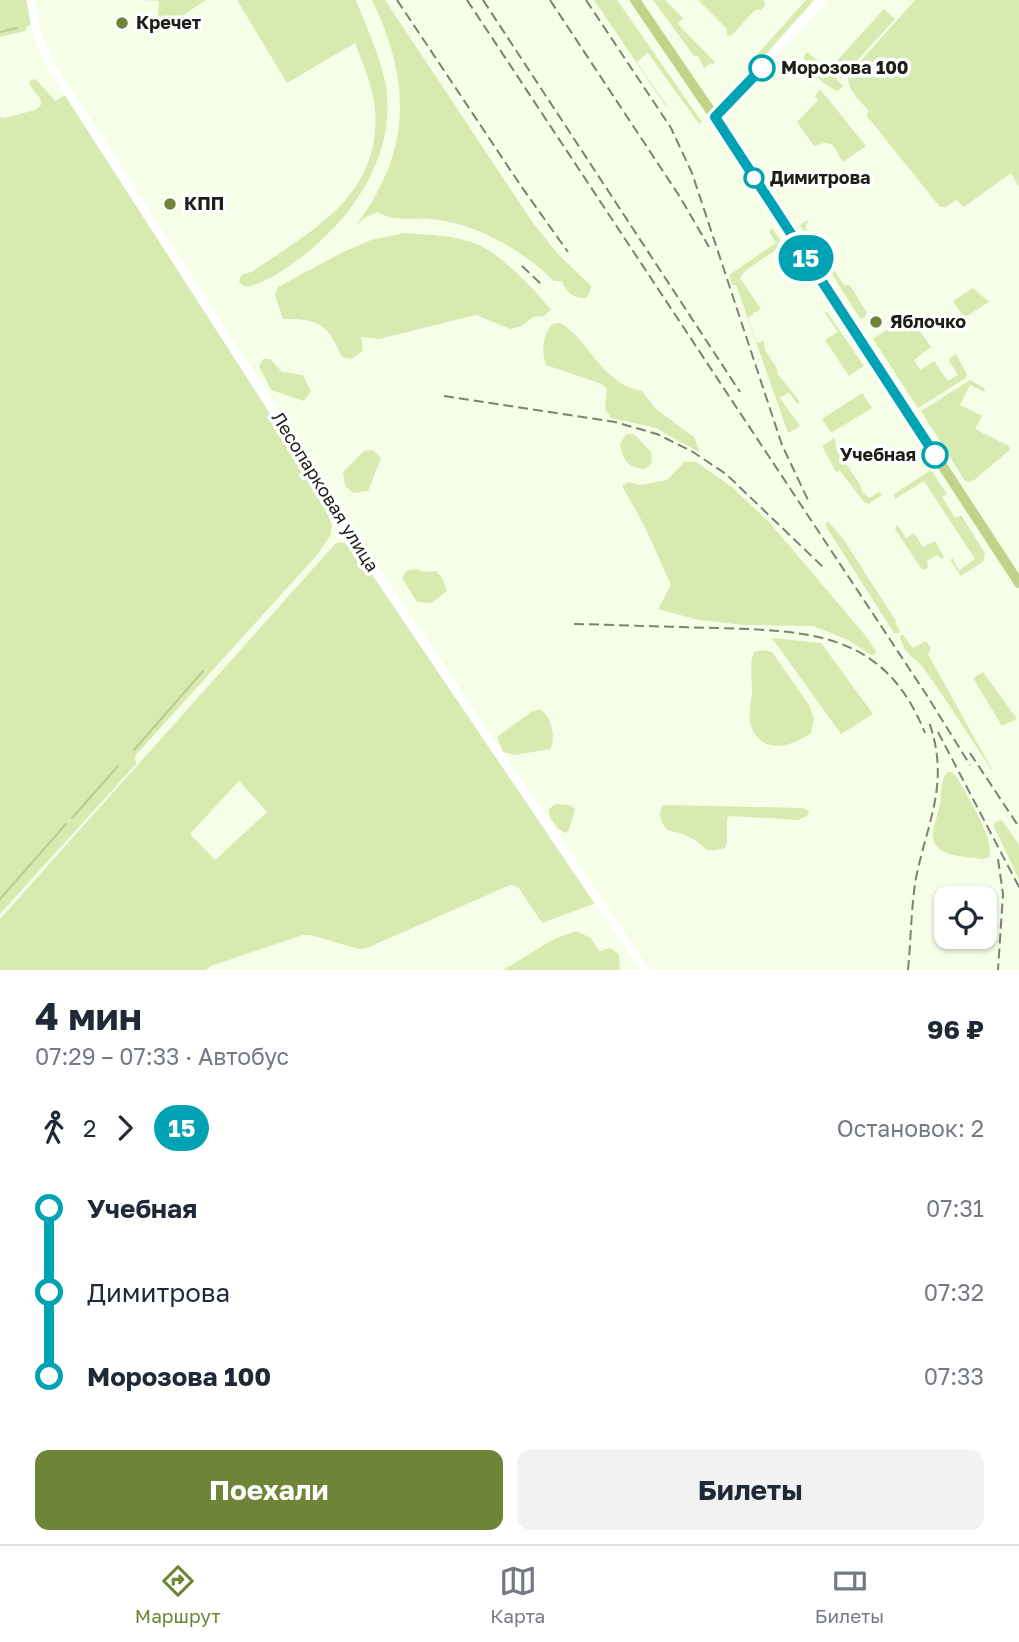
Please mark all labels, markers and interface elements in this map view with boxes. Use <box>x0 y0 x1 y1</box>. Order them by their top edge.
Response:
place label: Кречет <box>136 11 201 33</box>
marker: Кречет <box>114 15 130 31</box>
marker: Морозова 100 <box>749 55 775 81</box>
place label: Морозова 100 <box>781 56 909 78</box>
place label: Димитрова <box>770 166 871 188</box>
marker: Димитрова <box>744 168 764 188</box>
place label: КПП <box>184 192 224 214</box>
marker: КПП <box>162 196 178 212</box>
line badge: 15 <box>774 235 838 281</box>
text: 15 <box>793 243 820 272</box>
place label: Яблочко <box>890 310 966 332</box>
marker: Яблочко <box>868 314 884 330</box>
street label: Лесопарковая улица <box>268 407 384 576</box>
marker: Учебная <box>922 442 948 468</box>
place label: Учебная <box>840 443 916 465</box>
map controls <box>934 886 997 949</box>
button: locate <box>934 886 997 949</box>
text: 4 мин <box>35 993 142 1038</box>
text: 96 ₽ <box>927 1014 984 1045</box>
text: 07:29 – 07:33 · Автобус <box>35 1042 289 1070</box>
icon: walk <box>35 1109 73 1147</box>
icon: forward <box>106 1109 144 1147</box>
text: 15 <box>168 1113 195 1142</box>
text: 2 <box>83 1114 96 1142</box>
text: Остановок: 2 <box>837 1114 984 1142</box>
text: Учебная <box>87 1193 197 1224</box>
text: 07:31 <box>926 1194 984 1222</box>
text: Димитрова <box>87 1277 230 1308</box>
text: 07:32 <box>924 1278 984 1306</box>
text: Морозова 100 <box>87 1361 271 1392</box>
text: 07:33 <box>924 1362 984 1390</box>
button: Поехали <box>35 1450 503 1530</box>
button: Билеты <box>517 1450 984 1530</box>
tab: Маршрут <box>135 1562 221 1627</box>
tab: Карта <box>490 1562 545 1627</box>
tab: Билеты <box>815 1562 884 1627</box>

